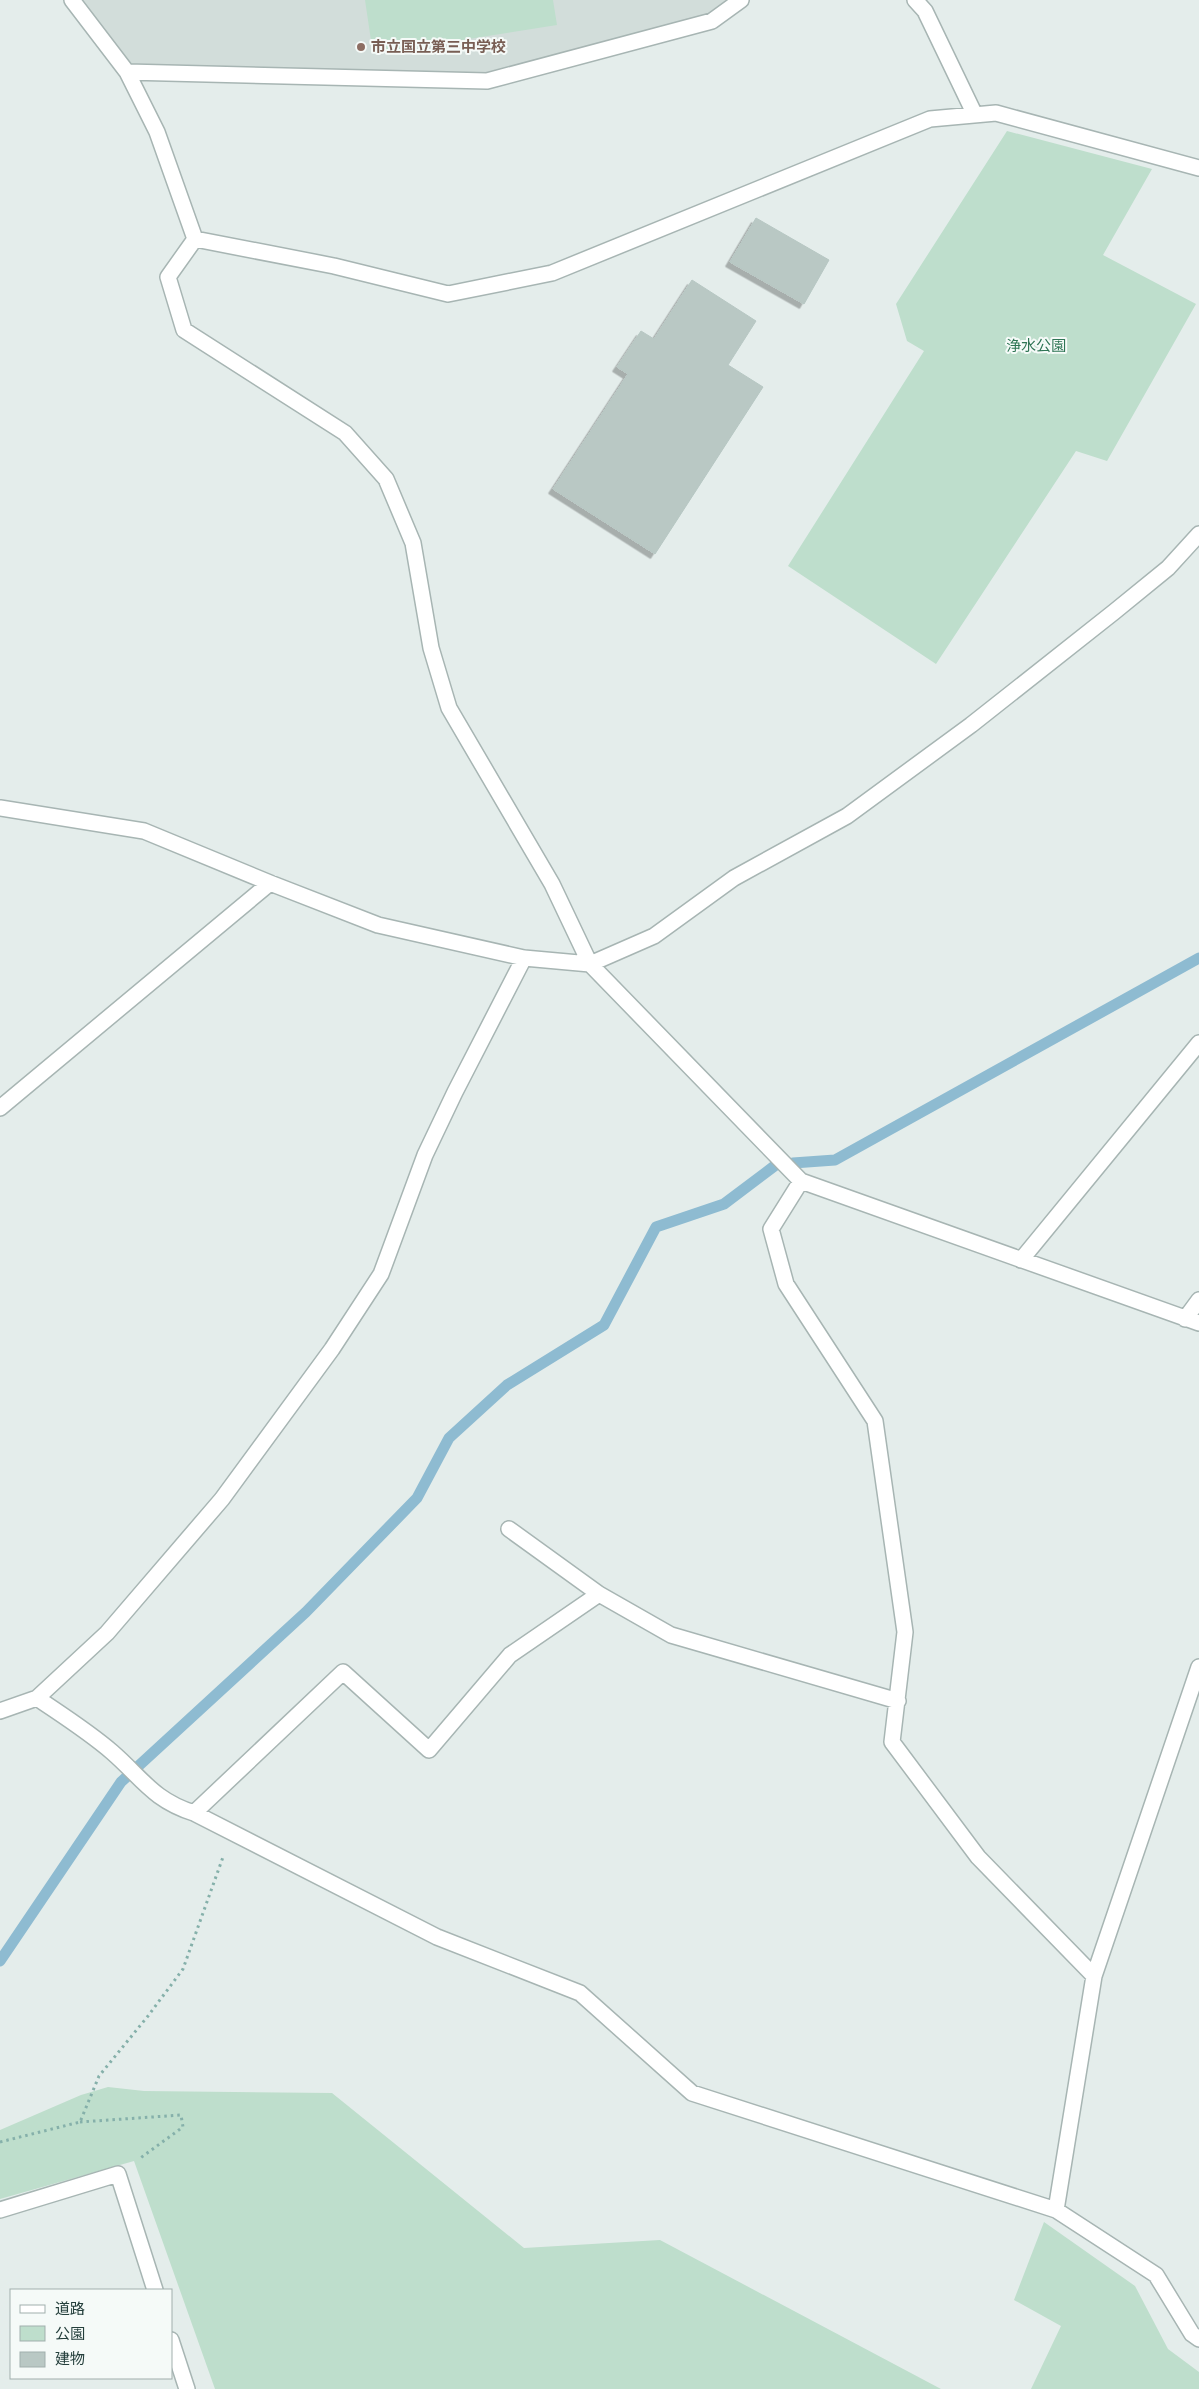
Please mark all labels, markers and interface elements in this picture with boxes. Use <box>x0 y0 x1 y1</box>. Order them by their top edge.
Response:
place label: 市立国立第三中学校 <box>371 36 506 56</box>
marker: 市立国立第三中学校 <box>355 41 367 53</box>
park label: 浄水公園 <box>1006 335 1066 355</box>
legend <box>10 2289 172 2379</box>
text: 道路 <box>55 2298 85 2318</box>
text: 公園 <box>55 2323 85 2343</box>
text: 建物 <box>55 2348 85 2368</box>

